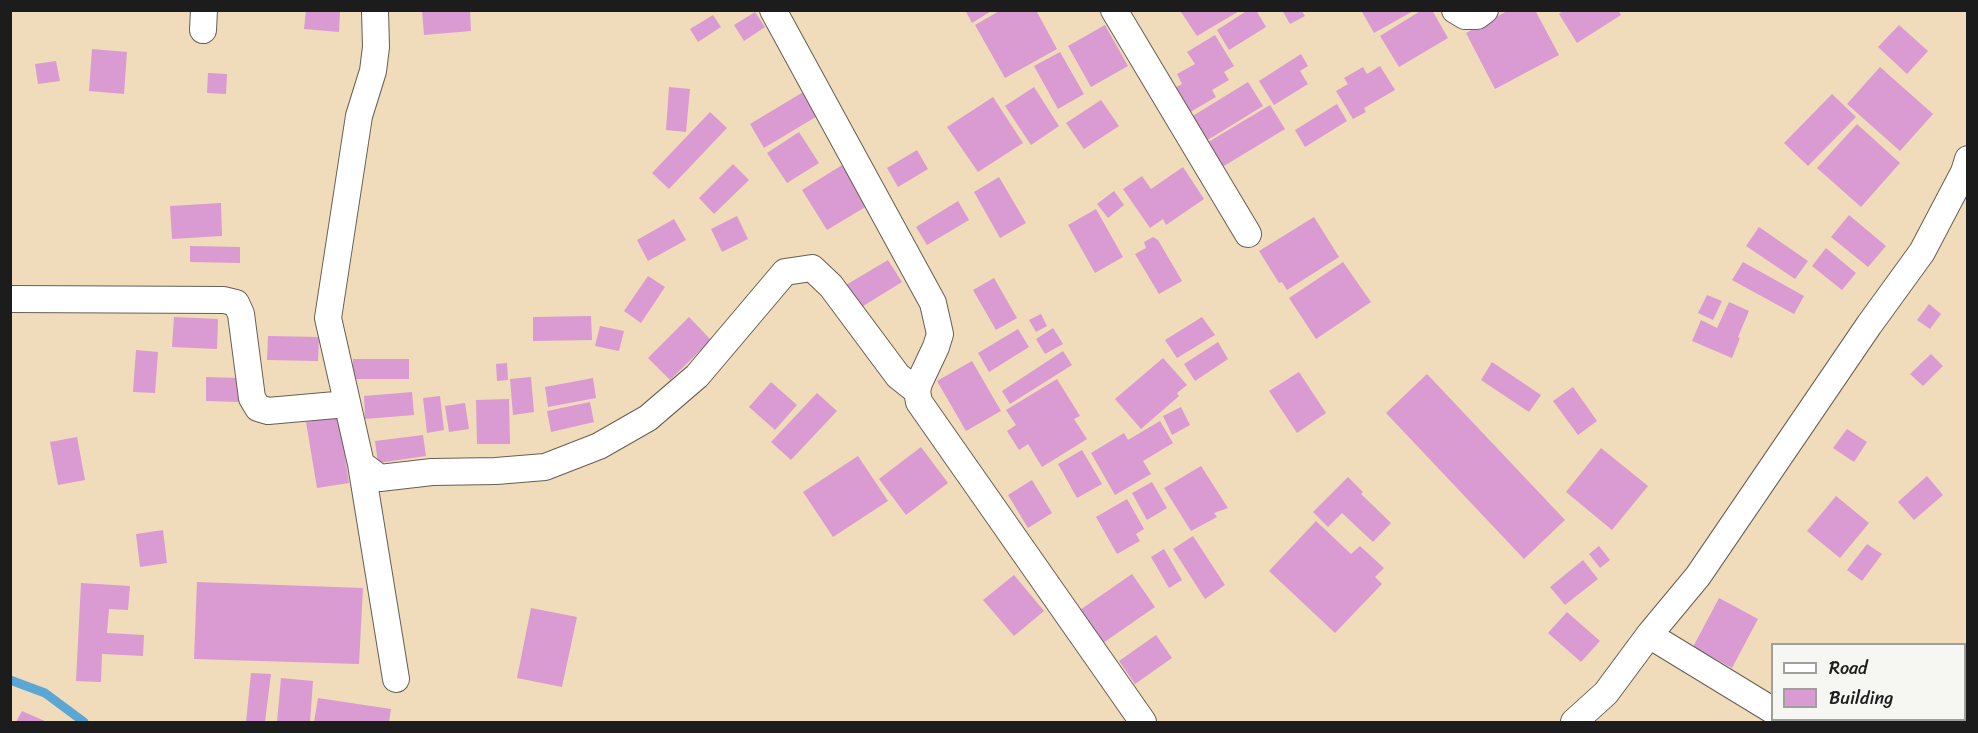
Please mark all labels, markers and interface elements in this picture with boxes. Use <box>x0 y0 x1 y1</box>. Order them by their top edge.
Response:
legend <box>1771 643 1966 721</box>
text: Road <box>1829 652 1868 684</box>
text: Building <box>1829 682 1893 714</box>

